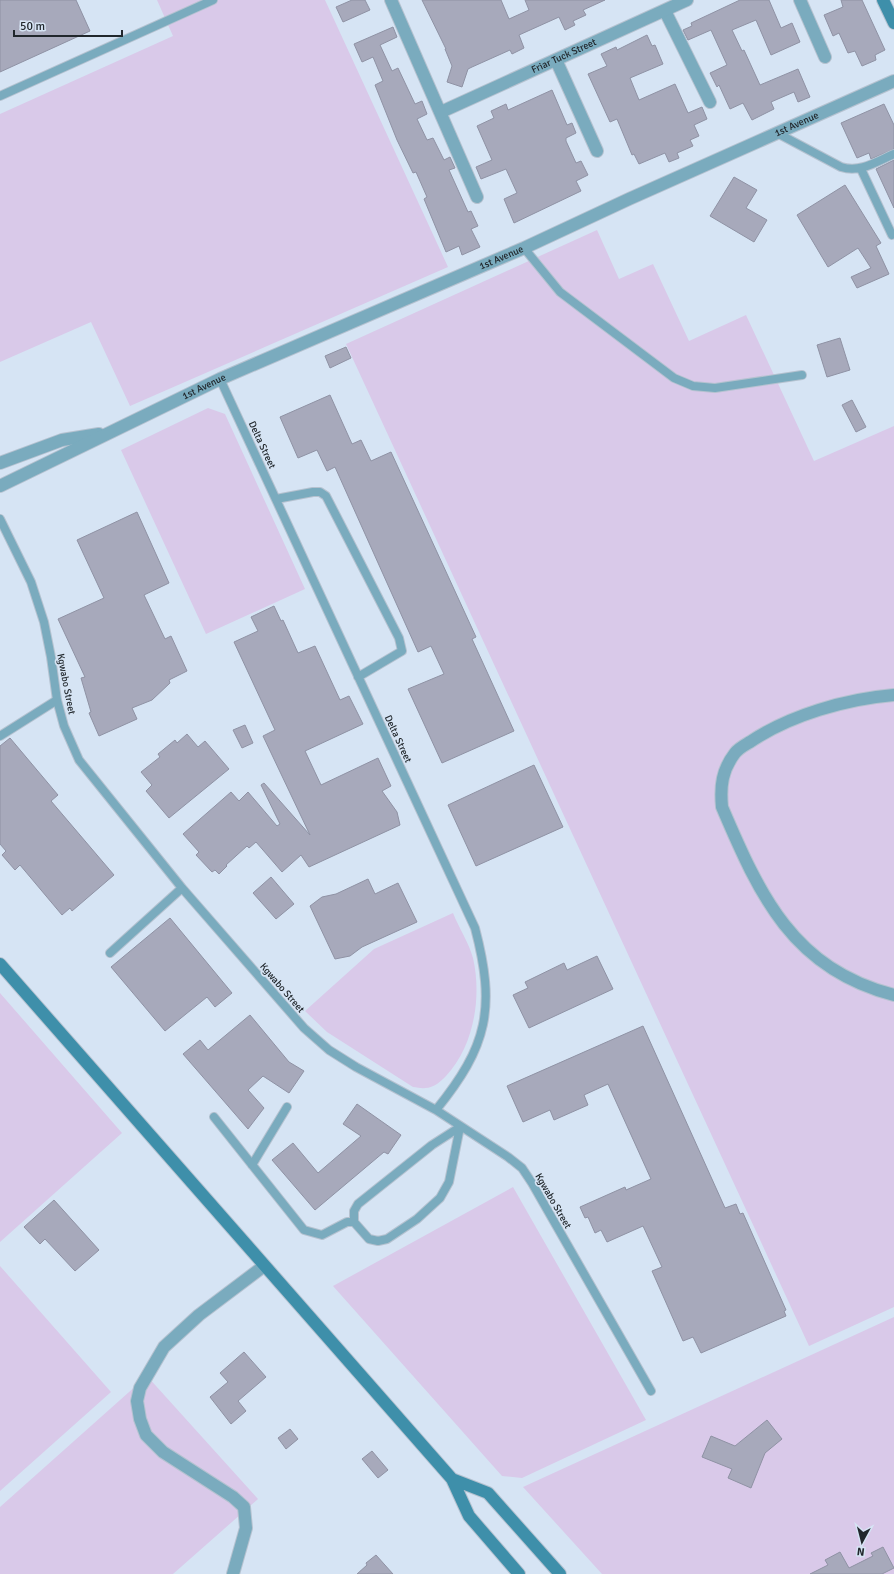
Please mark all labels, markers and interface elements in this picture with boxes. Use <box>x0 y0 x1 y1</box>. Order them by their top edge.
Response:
scale bar <box>14 12 122 38</box>
text: 50 m <box>20 19 45 34</box>
street label: Friar Tuck Street <box>529 36 599 76</box>
street label: 1st Avenue <box>773 109 820 139</box>
street label: 1st Avenue <box>477 243 525 273</box>
street label: 1st Avenue <box>180 371 228 402</box>
street label: Delta Street <box>246 419 278 471</box>
street label: Kgwabo Street <box>54 652 78 716</box>
street label: Delta Street <box>382 713 414 765</box>
street label: Kgwabo Street <box>257 961 307 1016</box>
street label: Kgwabo Street <box>532 1171 574 1231</box>
north arrow <box>842 1522 882 1562</box>
text: N <box>856 1545 865 1558</box>

